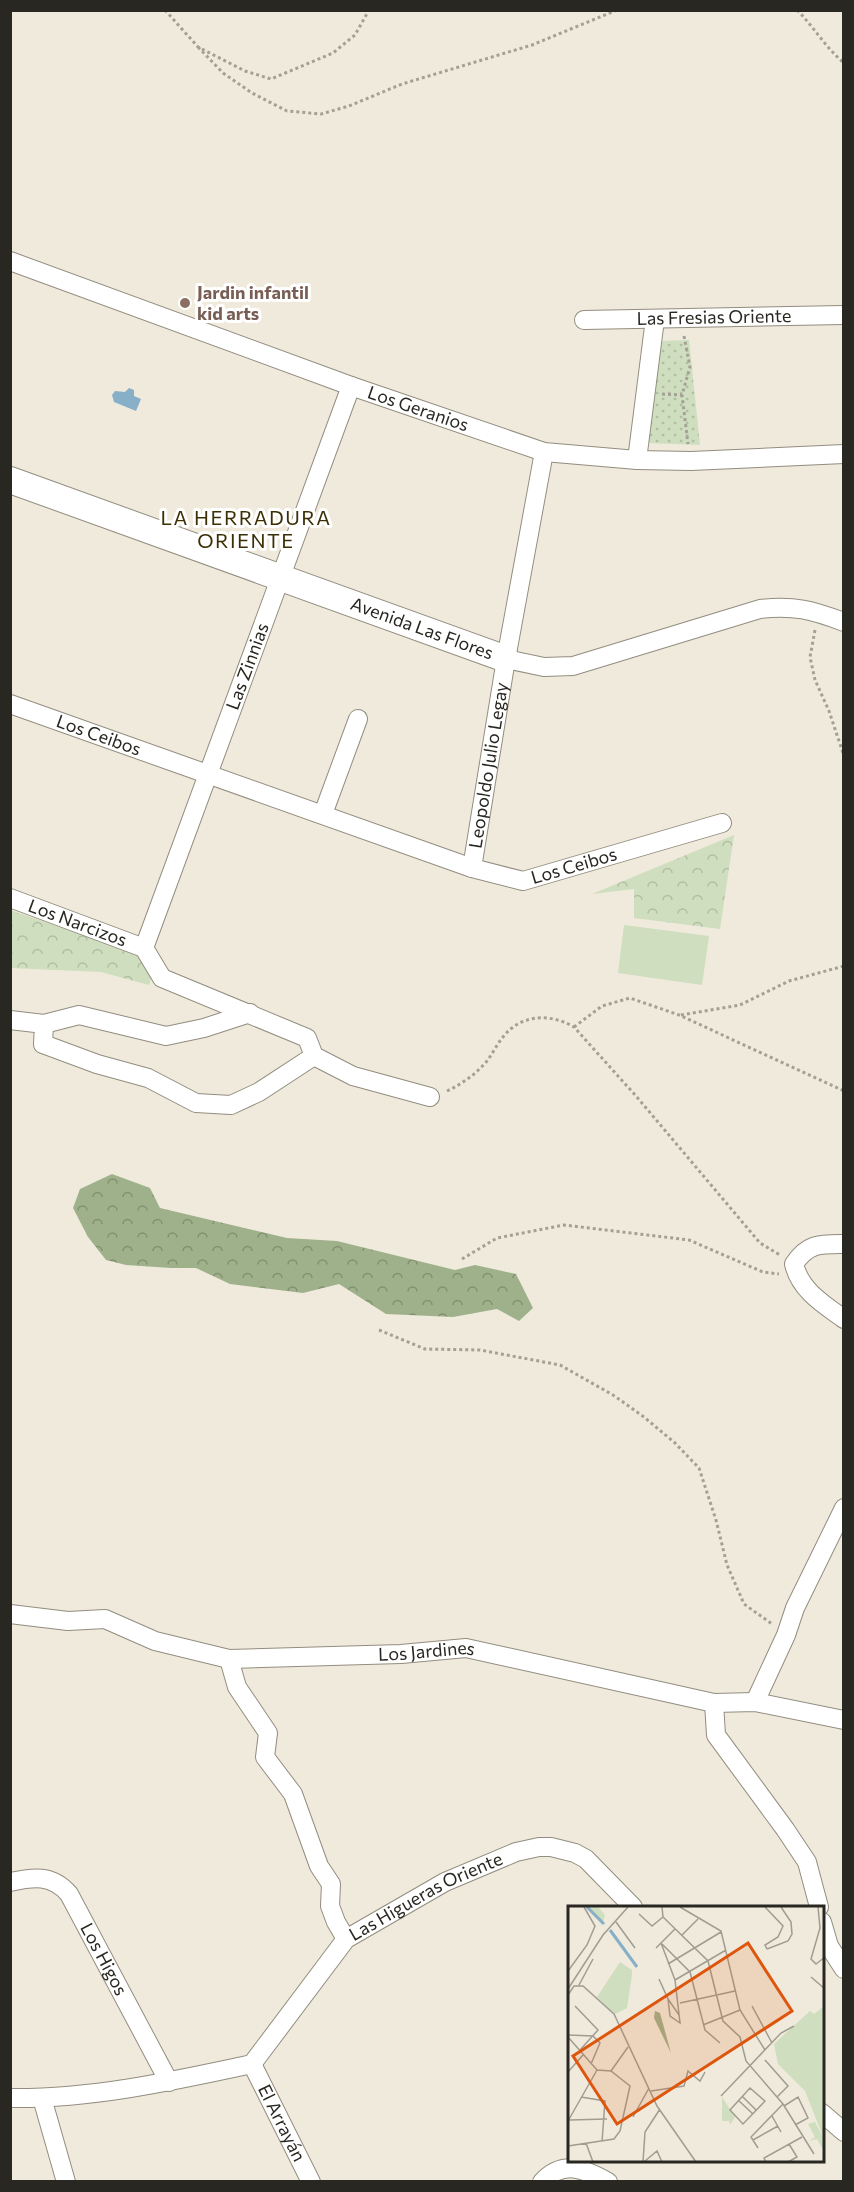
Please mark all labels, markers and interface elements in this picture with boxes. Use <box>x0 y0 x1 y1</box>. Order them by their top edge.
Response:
place label: Jardin infantil kid arts <box>197 281 309 324</box>
marker: Jardin infantil kid arts <box>178 296 192 310</box>
street label: Las Fresias Oriente <box>636 304 792 329</box>
street label: Los Geranios <box>365 380 472 435</box>
district label: LA HERRADURA ORIENTE <box>160 505 332 552</box>
street label: Avenida Las Flores <box>348 592 497 664</box>
street label: Las Zinnias <box>221 620 273 713</box>
street label: Leopoldo Julio Legay <box>463 681 512 850</box>
street label: Los Ceibos <box>54 709 144 760</box>
street label: Los Ceibos <box>528 842 619 888</box>
street label: Los Narcizos <box>25 894 130 951</box>
street label: Los Jardines <box>378 1636 477 1665</box>
street label: Las Higueras Oriente <box>345 1847 506 1945</box>
inset map <box>568 1906 824 2162</box>
street label: Los Higos <box>76 1919 133 1999</box>
street label: El Arrayán <box>254 2080 311 2165</box>

